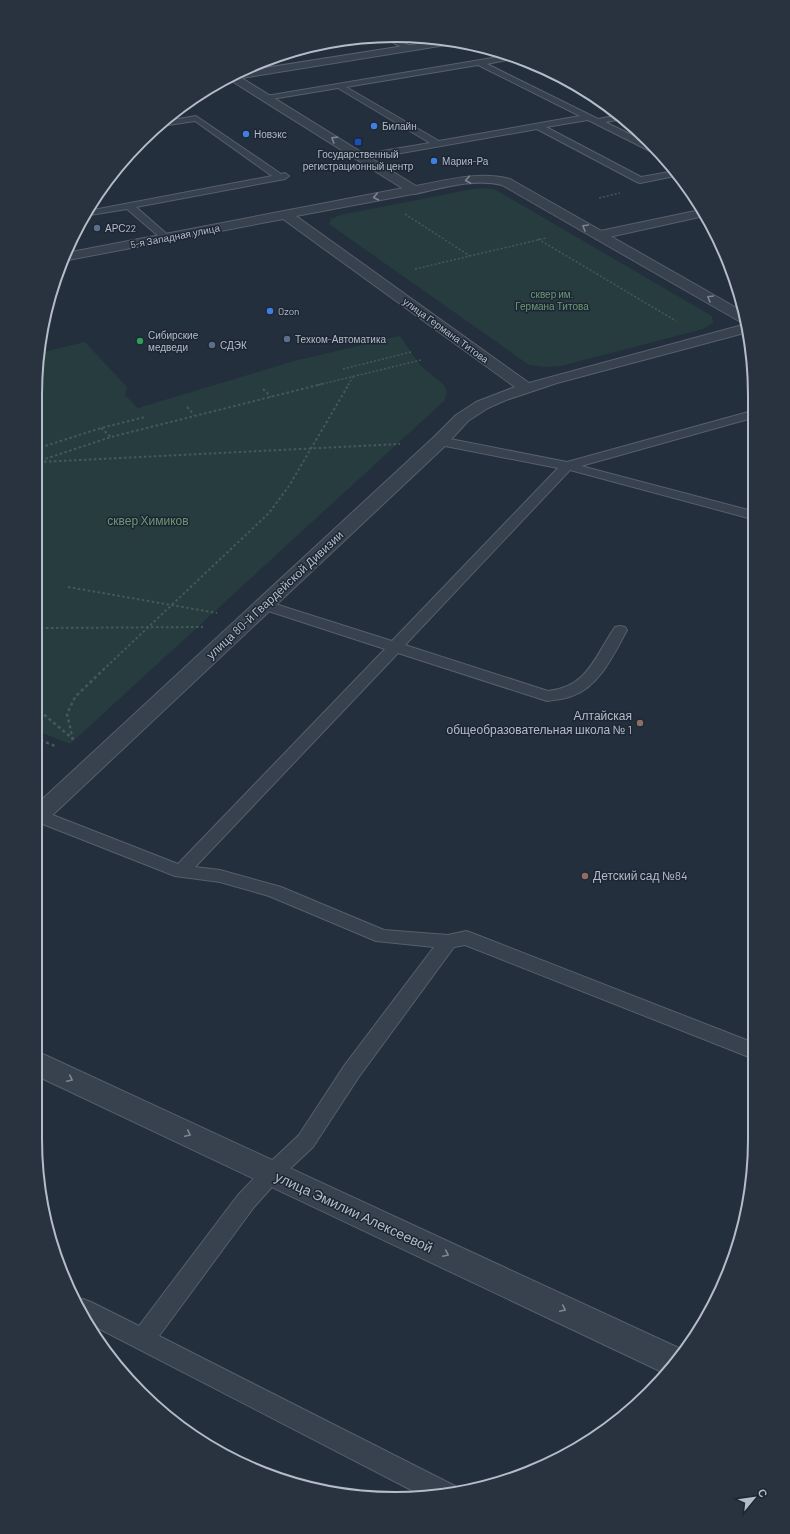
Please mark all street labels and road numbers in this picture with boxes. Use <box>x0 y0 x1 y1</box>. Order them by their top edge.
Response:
street label: 5-я Западная улица <box>129 221 221 251</box>
street label: улица Германа Титова <box>401 295 492 365</box>
street label: улица 80-й Гвардейской Дивизии <box>203 527 346 662</box>
street label: улица Эмилии Алексеевой <box>273 1167 436 1256</box>

